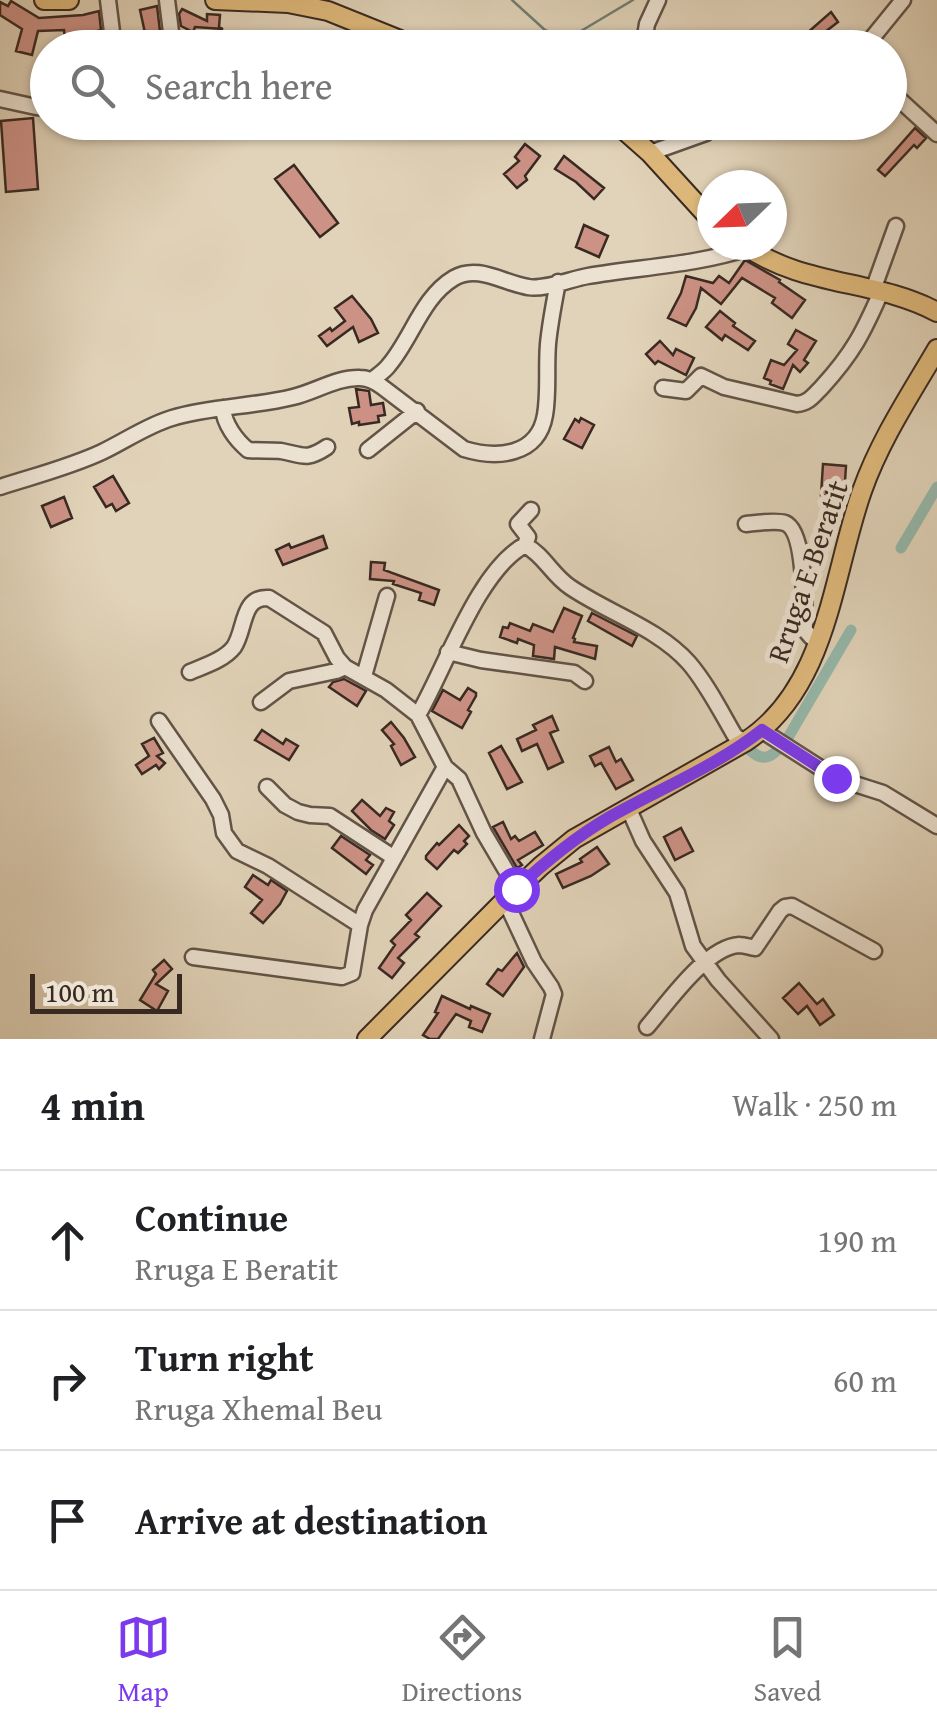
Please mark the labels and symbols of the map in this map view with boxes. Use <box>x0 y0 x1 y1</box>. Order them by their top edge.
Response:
north arrow <box>697 170 787 260</box>
street label: Rruga E Beratit <box>755 473 859 668</box>
route end <box>814 756 860 802</box>
route start <box>494 867 540 913</box>
scale bar <box>30 969 182 1014</box>

